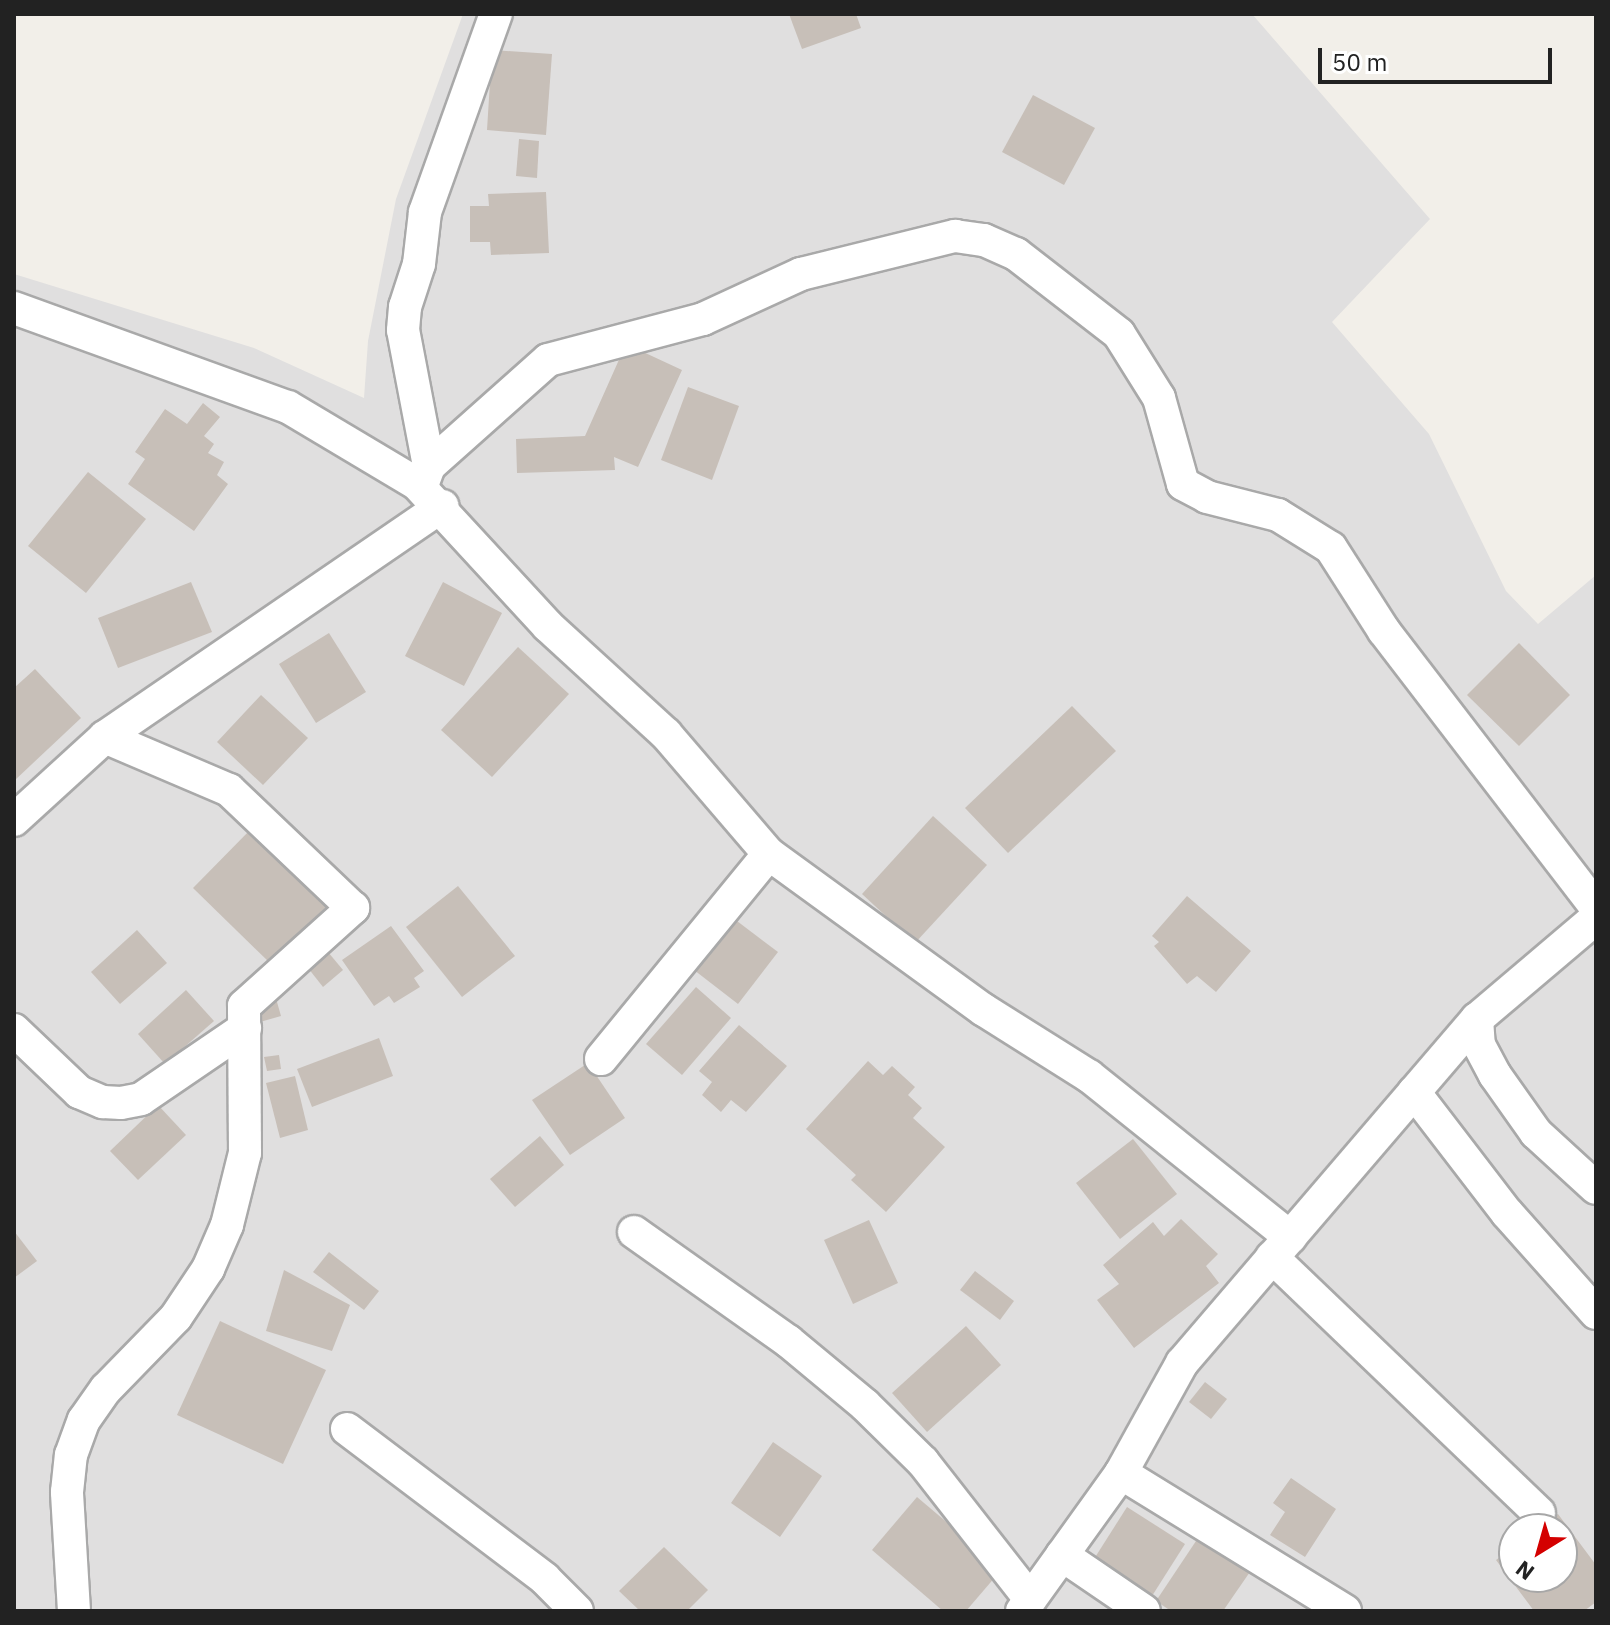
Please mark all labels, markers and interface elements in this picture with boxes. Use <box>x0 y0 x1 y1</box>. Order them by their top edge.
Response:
scale bar <box>1322 32 1556 82</box>
text: 50 m <box>1332 46 1387 78</box>
north arrow <box>1498 1513 1578 1593</box>
text: N <box>1509 1555 1540 1587</box>

